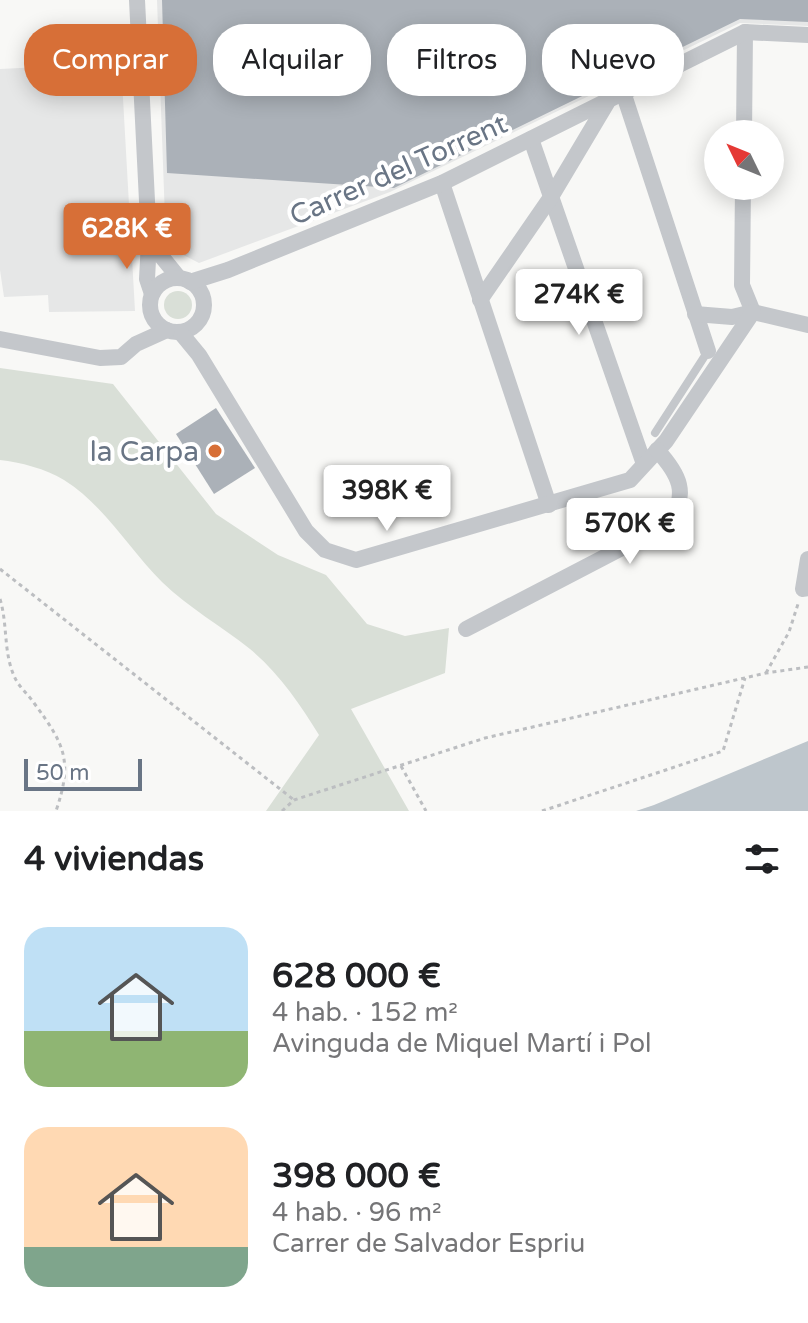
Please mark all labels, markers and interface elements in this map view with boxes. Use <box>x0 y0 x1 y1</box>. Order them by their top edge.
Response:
chip: Comprar <box>24 24 197 96</box>
chip: Alquilar <box>213 24 371 96</box>
chip: Filtros <box>387 24 526 96</box>
chip: Nuevo <box>542 24 684 96</box>
street label: Carrer del Torrent <box>284 107 513 233</box>
north arrow <box>704 120 784 200</box>
map controls <box>704 120 784 200</box>
pin: 628K € <box>62 203 192 271</box>
text: 628K € <box>82 213 172 244</box>
pin: 274K € <box>514 269 644 337</box>
text: 274K € <box>534 279 624 310</box>
place label: la Carpa <box>90 435 199 469</box>
marker: la Carpa <box>206 442 224 460</box>
pin: 398K € <box>322 465 452 533</box>
text: 398K € <box>342 475 432 506</box>
pin: 570K € <box>565 498 695 566</box>
text: 570K € <box>585 508 675 539</box>
scale bar <box>24 755 142 791</box>
text: 50 m <box>36 760 90 786</box>
icon: filters <box>740 837 784 881</box>
text: 4 viviendas <box>24 839 204 880</box>
text: 628 000 € <box>272 956 441 997</box>
icon: home <box>88 959 184 1055</box>
text: 4 hab. · 152 m² <box>272 997 458 1028</box>
text: Avinguda de Miquel Martí i Pol <box>272 1028 651 1059</box>
text: 398 000 € <box>272 1156 441 1197</box>
icon: home <box>88 1159 184 1255</box>
text: 4 hab. · 96 m² <box>272 1197 442 1228</box>
text: Carrer de Salvador Espriu <box>272 1228 585 1259</box>

